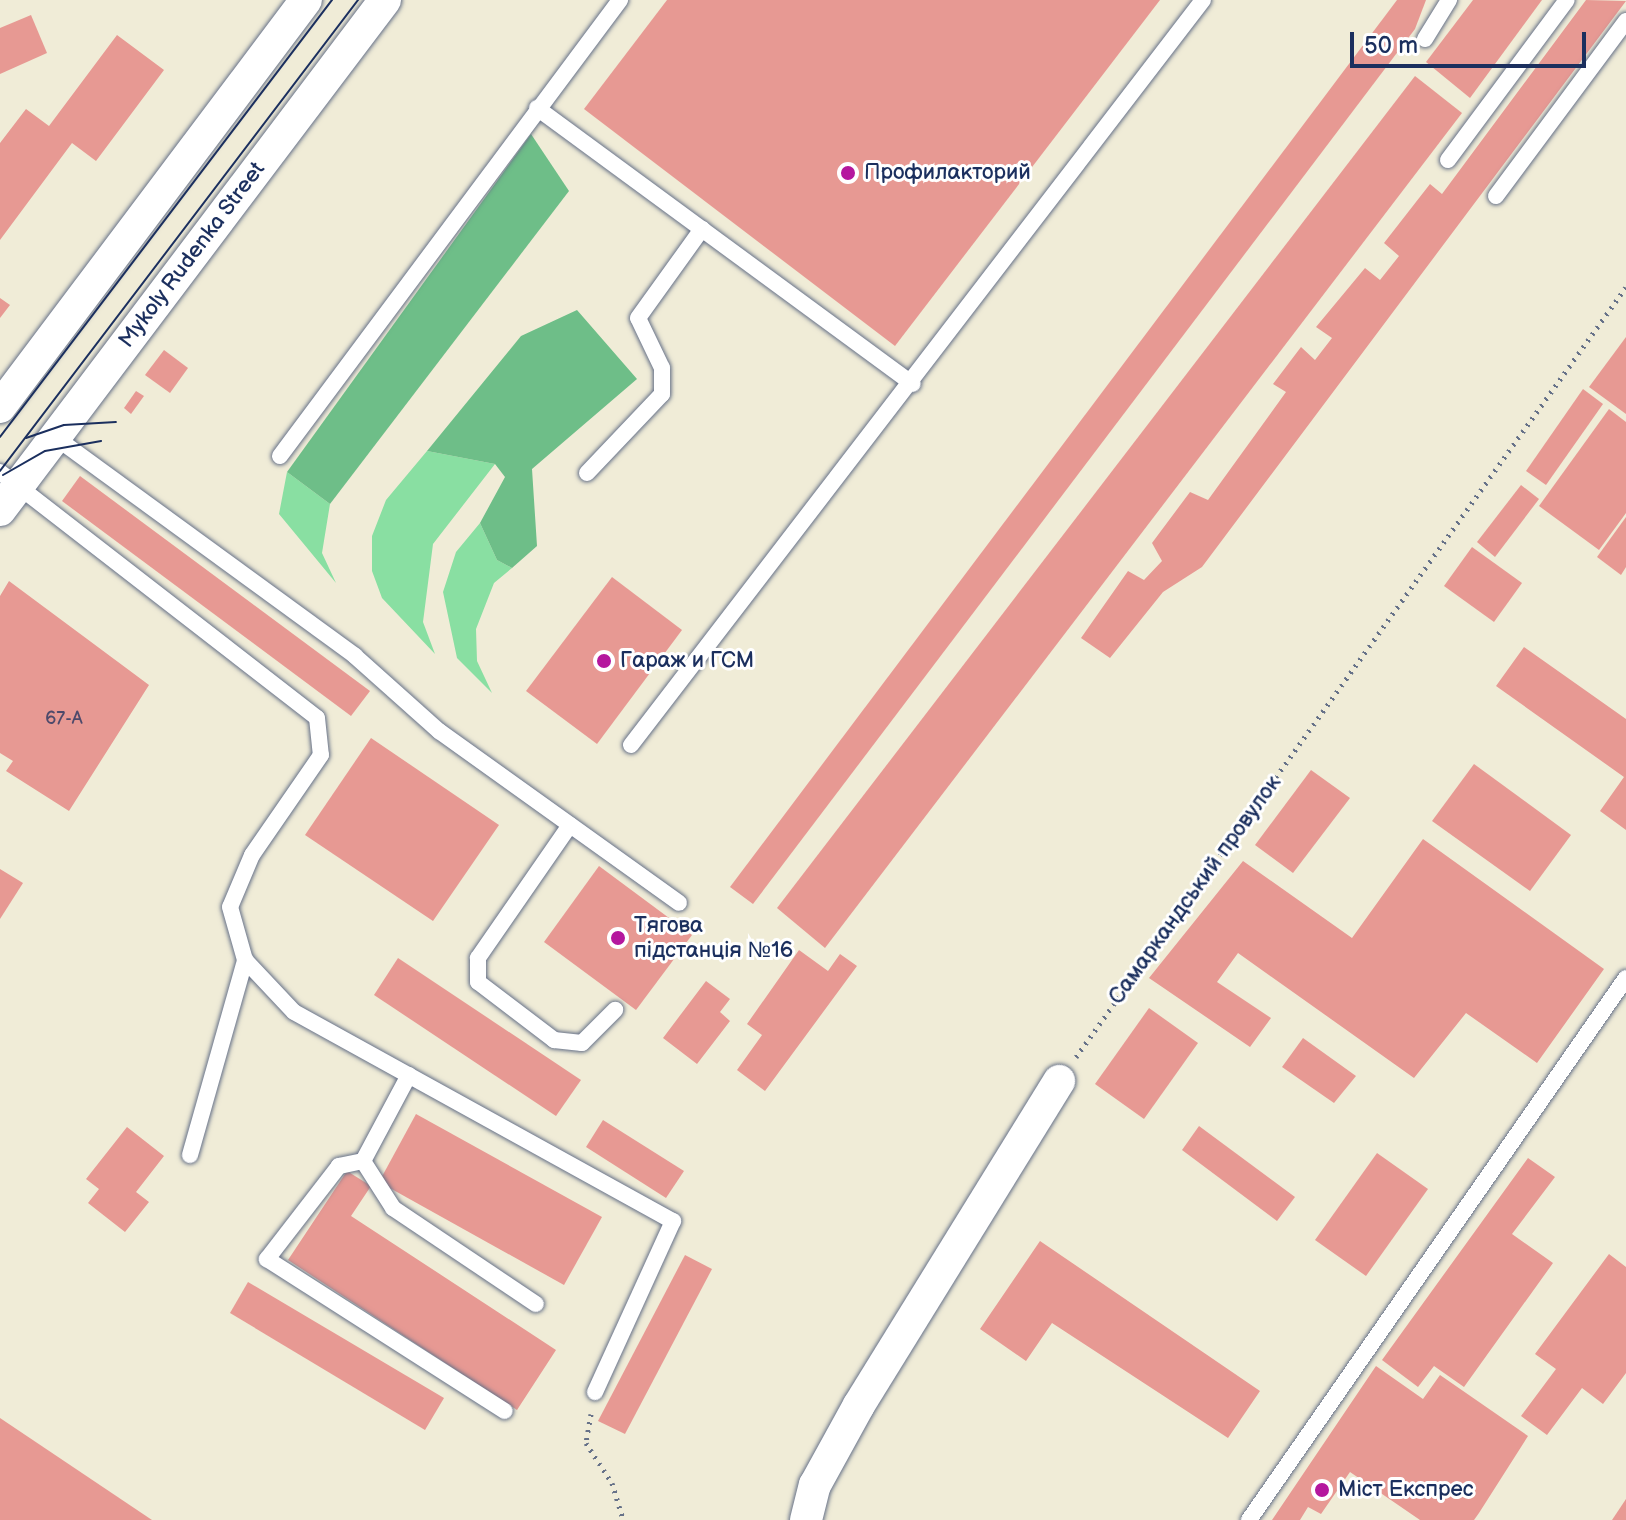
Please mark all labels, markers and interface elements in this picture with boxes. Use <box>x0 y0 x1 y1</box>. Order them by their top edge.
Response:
scale bar <box>1354 16 1590 66</box>
text: 50 m <box>1364 31 1418 60</box>
street label: Mykoly Rudenka Street <box>113 156 271 354</box>
place label: Профилакторий <box>864 160 1031 186</box>
marker: Профилакторий <box>839 164 857 182</box>
place label: Гараж и ГСМ <box>620 648 754 674</box>
marker: Гараж и ГСМ <box>595 652 613 670</box>
house number: 67-А <box>45 708 83 730</box>
street label: Самаркандський провулок <box>1103 771 1287 1009</box>
place label: Тягова пiдстанцiя №16 <box>634 912 793 964</box>
marker: Тягова пiдстанцiя №16 <box>609 929 627 947</box>
place label: Міст Експрес <box>1338 1477 1473 1503</box>
marker: Міст Експрес <box>1313 1481 1331 1499</box>

